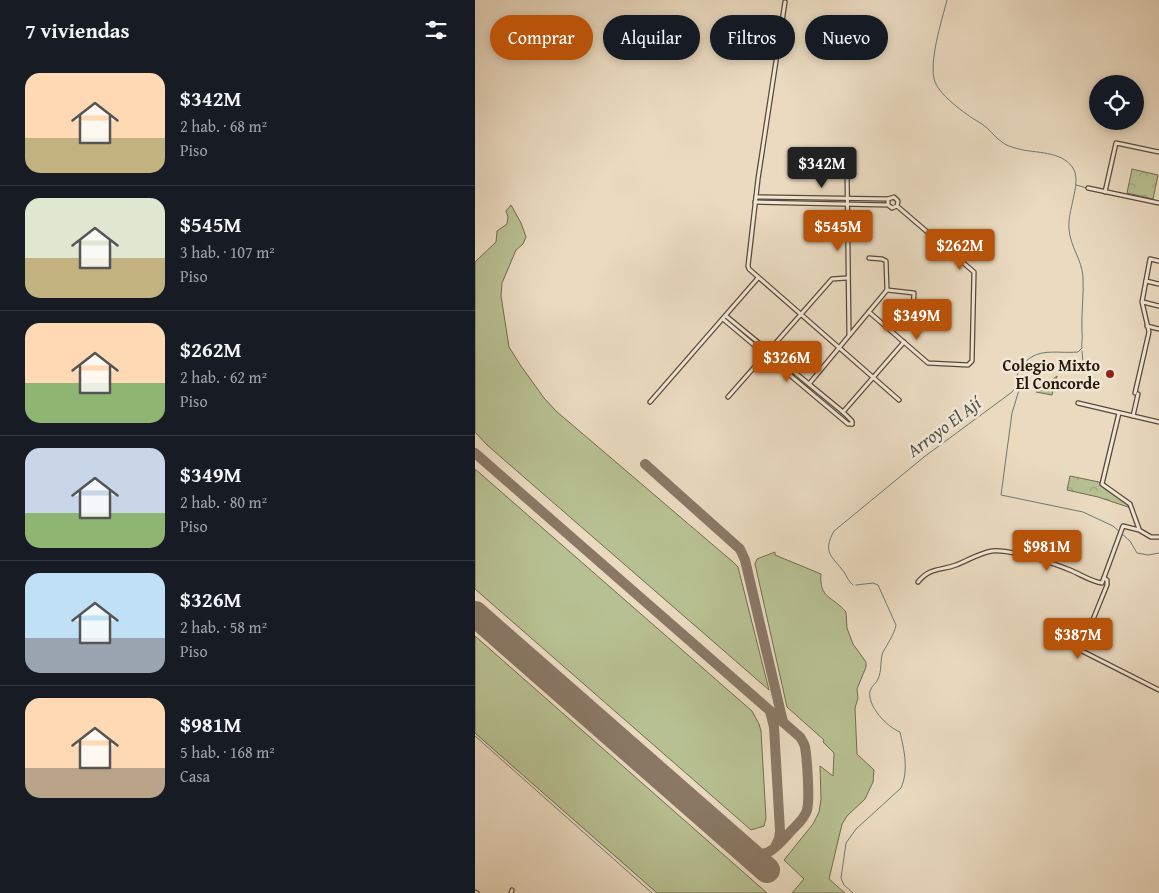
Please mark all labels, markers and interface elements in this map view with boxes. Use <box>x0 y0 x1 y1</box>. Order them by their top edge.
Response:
text: 7 viviendas <box>25 15 130 46</box>
chip: Comprar <box>490 15 593 60</box>
chip: Alquilar <box>603 15 700 60</box>
chip: Filtros <box>710 15 795 60</box>
chip: Nuevo <box>805 15 888 60</box>
icon: filters <box>422 16 450 44</box>
map controls <box>1089 75 1144 130</box>
button: locate <box>1089 75 1144 130</box>
text: $342M <box>180 83 242 114</box>
icon: home <box>65 93 125 153</box>
text: 2 hab. · 68 m² <box>180 114 267 138</box>
text: Piso <box>180 138 208 162</box>
pin: $342M <box>787 146 857 189</box>
text: $342M <box>799 151 845 175</box>
text: $545M <box>180 209 242 240</box>
pin: $545M <box>803 210 873 252</box>
text: $545M <box>815 214 861 238</box>
icon: home <box>65 218 125 278</box>
pin: $262M <box>925 228 995 271</box>
text: $262M <box>937 233 983 257</box>
text: 3 hab. · 107 m² <box>180 240 275 264</box>
text: Piso <box>180 264 208 288</box>
pin: $349M <box>882 298 952 341</box>
text: $349M <box>894 303 940 327</box>
text: $262M <box>180 334 242 365</box>
pin: $326M <box>752 340 822 383</box>
icon: home <box>65 343 125 403</box>
text: $326M <box>764 345 810 369</box>
place label: Colegio Mixto El Concorde <box>1002 353 1100 395</box>
text: 2 hab. · 62 m² <box>180 365 267 389</box>
marker: Colegio Mixto El Concorde <box>1104 368 1116 380</box>
water label: Arroyo El Ají <box>900 388 988 464</box>
text: Piso <box>180 389 208 413</box>
text: $349M <box>180 459 242 490</box>
icon: home <box>65 468 125 528</box>
text: 2 hab. · 80 m² <box>180 490 267 514</box>
text: Piso <box>180 514 208 538</box>
pin: $981M <box>1012 530 1082 572</box>
text: $981M <box>1024 534 1070 558</box>
text: $326M <box>180 584 242 615</box>
icon: home <box>65 593 125 653</box>
text: 2 hab. · 58 m² <box>180 615 267 639</box>
pin: $387M <box>1043 618 1113 660</box>
text: $387M <box>1055 622 1101 646</box>
text: Piso <box>180 639 208 663</box>
text: $981M <box>180 709 242 740</box>
icon: home <box>65 718 125 778</box>
text: 5 hab. · 168 m² <box>180 740 275 764</box>
text: Casa <box>180 764 210 788</box>

